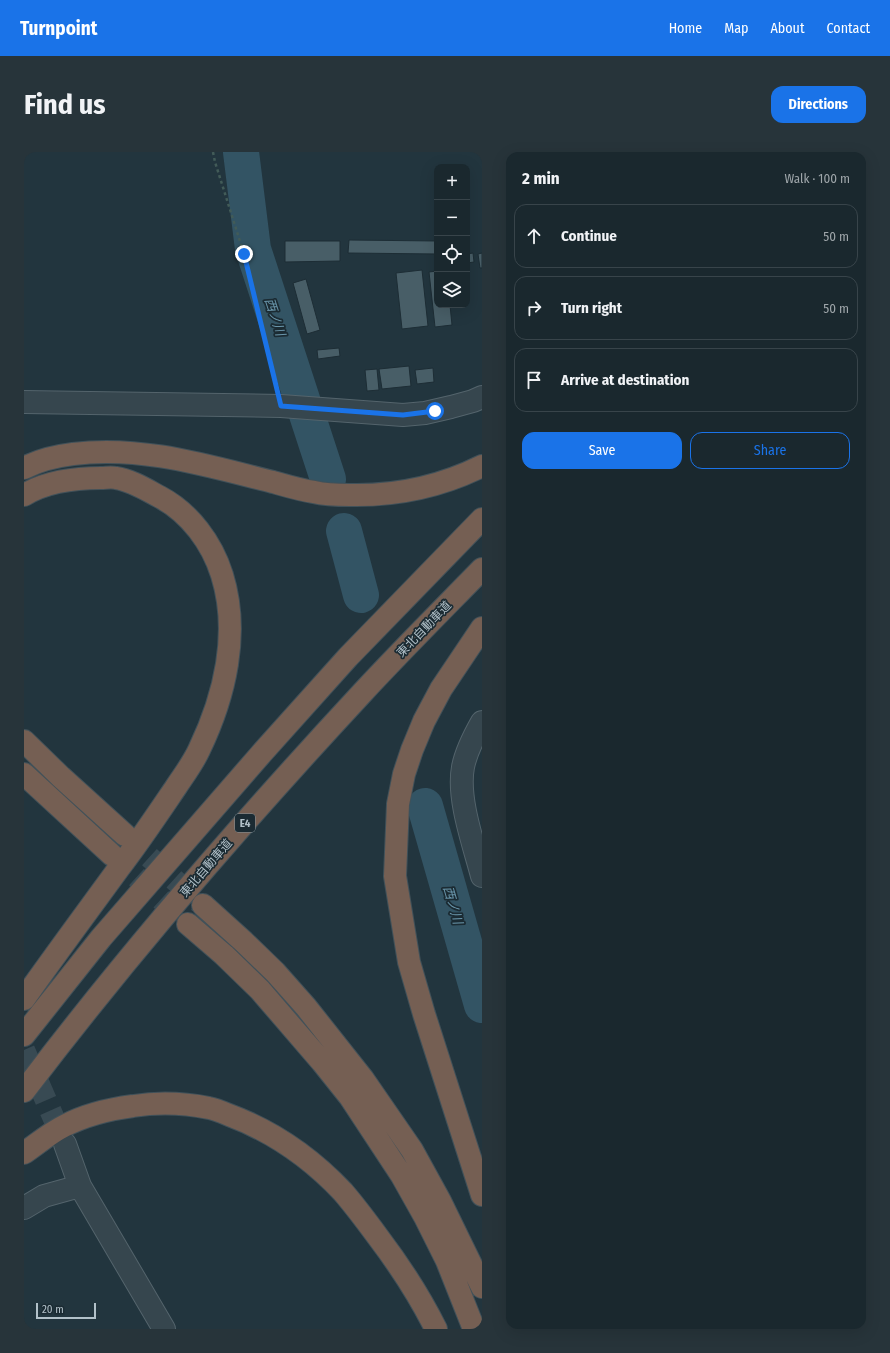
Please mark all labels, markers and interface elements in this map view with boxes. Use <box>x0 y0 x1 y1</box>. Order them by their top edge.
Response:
text: Turnpoint <box>20 17 97 40</box>
text: Home <box>669 20 702 37</box>
text: Map <box>724 20 748 37</box>
text: About <box>770 20 805 37</box>
text: Contact <box>827 20 870 37</box>
button: Directions <box>771 86 866 123</box>
text: Find us <box>24 88 106 121</box>
map controls <box>434 164 470 308</box>
button: + <box>434 164 470 200</box>
text: 2 min <box>522 168 560 189</box>
text: Walk · 100 m <box>784 171 850 186</box>
button: − <box>434 200 470 236</box>
icon: ahead <box>523 225 545 247</box>
text: Continue <box>561 227 617 245</box>
text: 50 m <box>823 229 849 244</box>
button: locate <box>434 236 470 272</box>
route end <box>235 245 253 263</box>
button: layers <box>434 272 470 308</box>
water label: 西ノ川 <box>262 296 289 340</box>
icon: right <box>523 297 545 319</box>
text: Turn right <box>561 299 622 317</box>
text: 50 m <box>823 301 849 316</box>
icon: arrive <box>523 369 545 391</box>
text: Arrive at destination <box>561 371 689 389</box>
route start <box>426 402 444 420</box>
button: Save <box>522 432 682 469</box>
button: Share <box>690 432 850 469</box>
street label: 東北自動車道 <box>394 598 454 660</box>
road number: E4 <box>235 814 255 832</box>
street label: 東北自動車道 <box>177 836 235 900</box>
water label: 西ノ川 <box>440 884 466 928</box>
scale bar <box>36 1301 96 1320</box>
text: 20 m <box>42 1303 64 1316</box>

